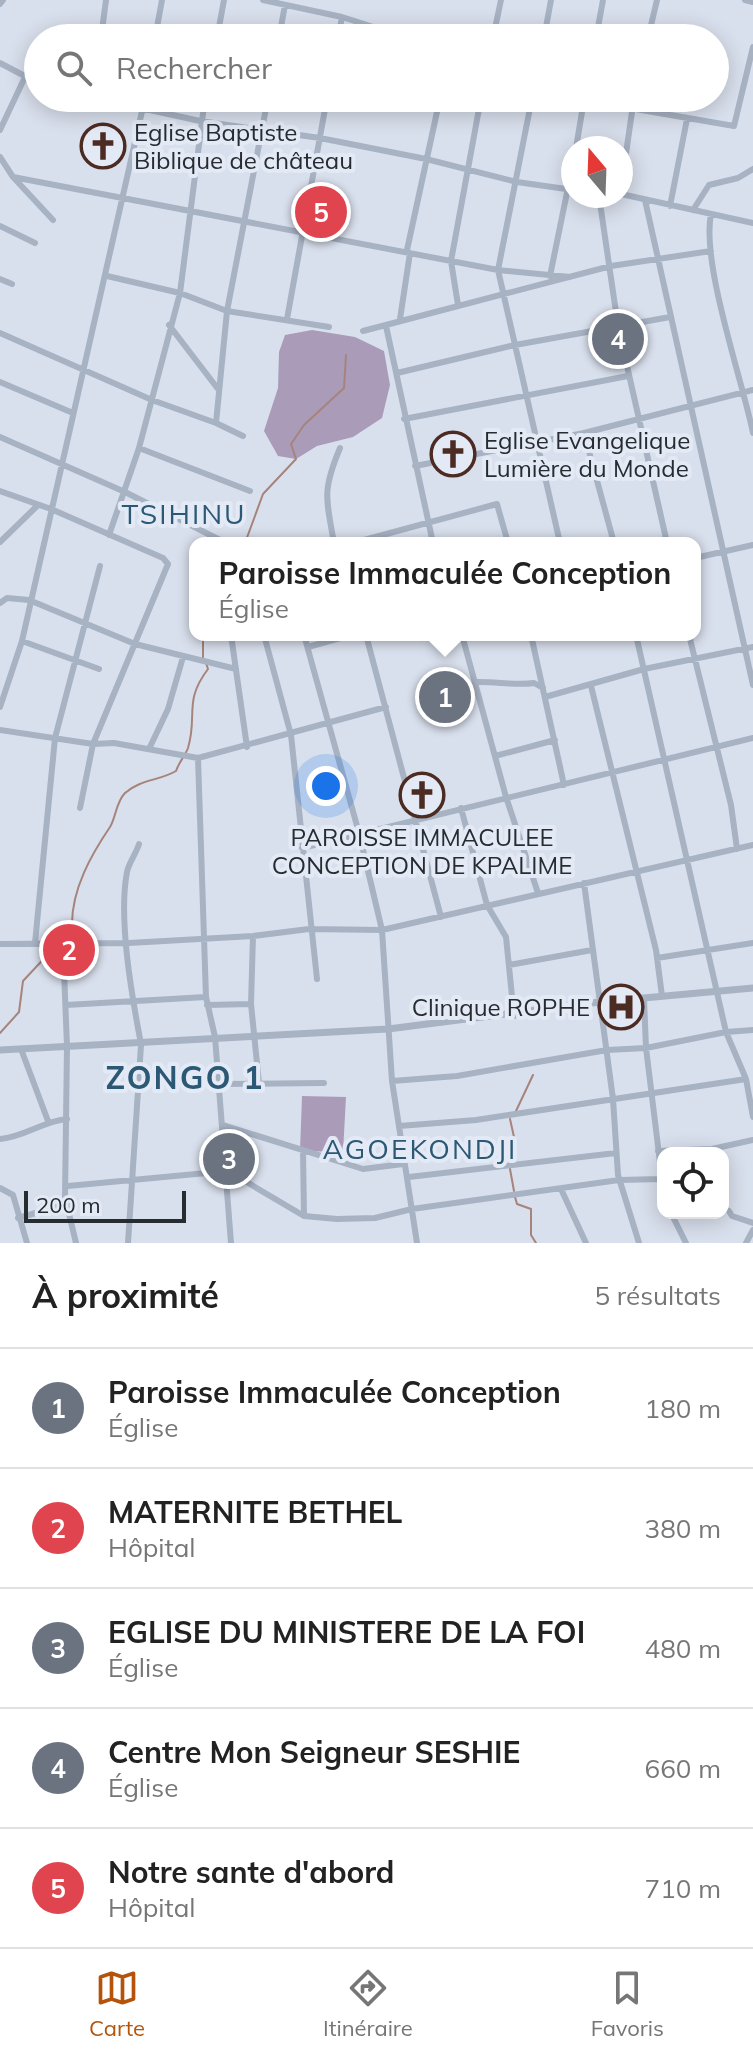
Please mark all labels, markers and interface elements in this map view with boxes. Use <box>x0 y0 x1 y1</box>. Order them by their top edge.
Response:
search box <box>24 24 729 112</box>
icon: search <box>52 46 96 90</box>
text: Rechercher <box>116 49 272 87</box>
place label: Eglise Baptiste Biblique de château <box>134 117 353 175</box>
church icon: Eglise Baptiste Biblique de château <box>79 122 127 170</box>
north arrow <box>561 136 633 208</box>
pin: 5 <box>295 182 347 242</box>
pin: 4 <box>592 309 644 369</box>
place label: Eglise Evangelique Lumière du Monde <box>484 425 690 483</box>
church icon: Eglise Evangelique Lumière du Monde <box>429 430 477 478</box>
district label: TSIHINU <box>122 496 247 531</box>
popup <box>189 537 701 641</box>
text: Paroisse Immaculée Conception <box>219 554 671 592</box>
text: Église <box>219 592 289 625</box>
pin: 1 <box>419 667 471 727</box>
your location <box>306 766 346 806</box>
church icon: PAROISSE IMMACULEE CONCEPTION DE KPALIME <box>398 771 446 819</box>
place label: PAROISSE IMMACULEE CONCEPTION DE KPALIME <box>272 822 572 880</box>
pin: 2 <box>43 920 95 980</box>
hospital icon: Clinique ROPHE <box>597 983 645 1031</box>
place label: Clinique ROPHE <box>412 992 590 1022</box>
district label: ZONGO 1 <box>105 1057 265 1097</box>
pin: 3 <box>203 1129 255 1189</box>
district label: AGOEKONDJI <box>323 1131 517 1166</box>
map controls <box>657 1147 729 1219</box>
button: locate <box>657 1147 729 1219</box>
scale bar <box>24 1187 186 1223</box>
text: 200 m <box>36 1191 101 1219</box>
text: À proximité <box>32 1274 219 1317</box>
text: 5 résultats <box>594 1279 721 1312</box>
text: Paroisse Immaculée Conception <box>108 1373 561 1411</box>
text: 1 <box>50 1392 66 1425</box>
text: 180 m <box>645 1392 721 1425</box>
text: Église <box>108 1411 178 1444</box>
text: MATERNITE BETHEL <box>108 1493 402 1531</box>
text: 2 <box>50 1512 66 1545</box>
text: 380 m <box>645 1512 721 1545</box>
text: Hôpital <box>108 1531 195 1564</box>
text: EGLISE DU MINISTERE DE LA FOI <box>108 1613 585 1651</box>
text: 3 <box>50 1632 66 1665</box>
text: 480 m <box>645 1632 721 1665</box>
text: Église <box>108 1651 178 1684</box>
text: Centre Mon Seigneur SESHIE <box>108 1733 520 1771</box>
text: 4 <box>50 1752 66 1785</box>
text: 660 m <box>645 1752 721 1785</box>
text: Église <box>108 1771 178 1804</box>
text: Notre sante d'abord <box>108 1853 394 1891</box>
text: 5 <box>50 1872 66 1905</box>
text: 710 m <box>645 1872 721 1905</box>
text: Hôpital <box>108 1891 195 1924</box>
tab: Carte <box>89 1966 145 2042</box>
tab: Itinéraire <box>323 1966 413 2042</box>
tab: Favoris <box>591 1966 664 2042</box>

